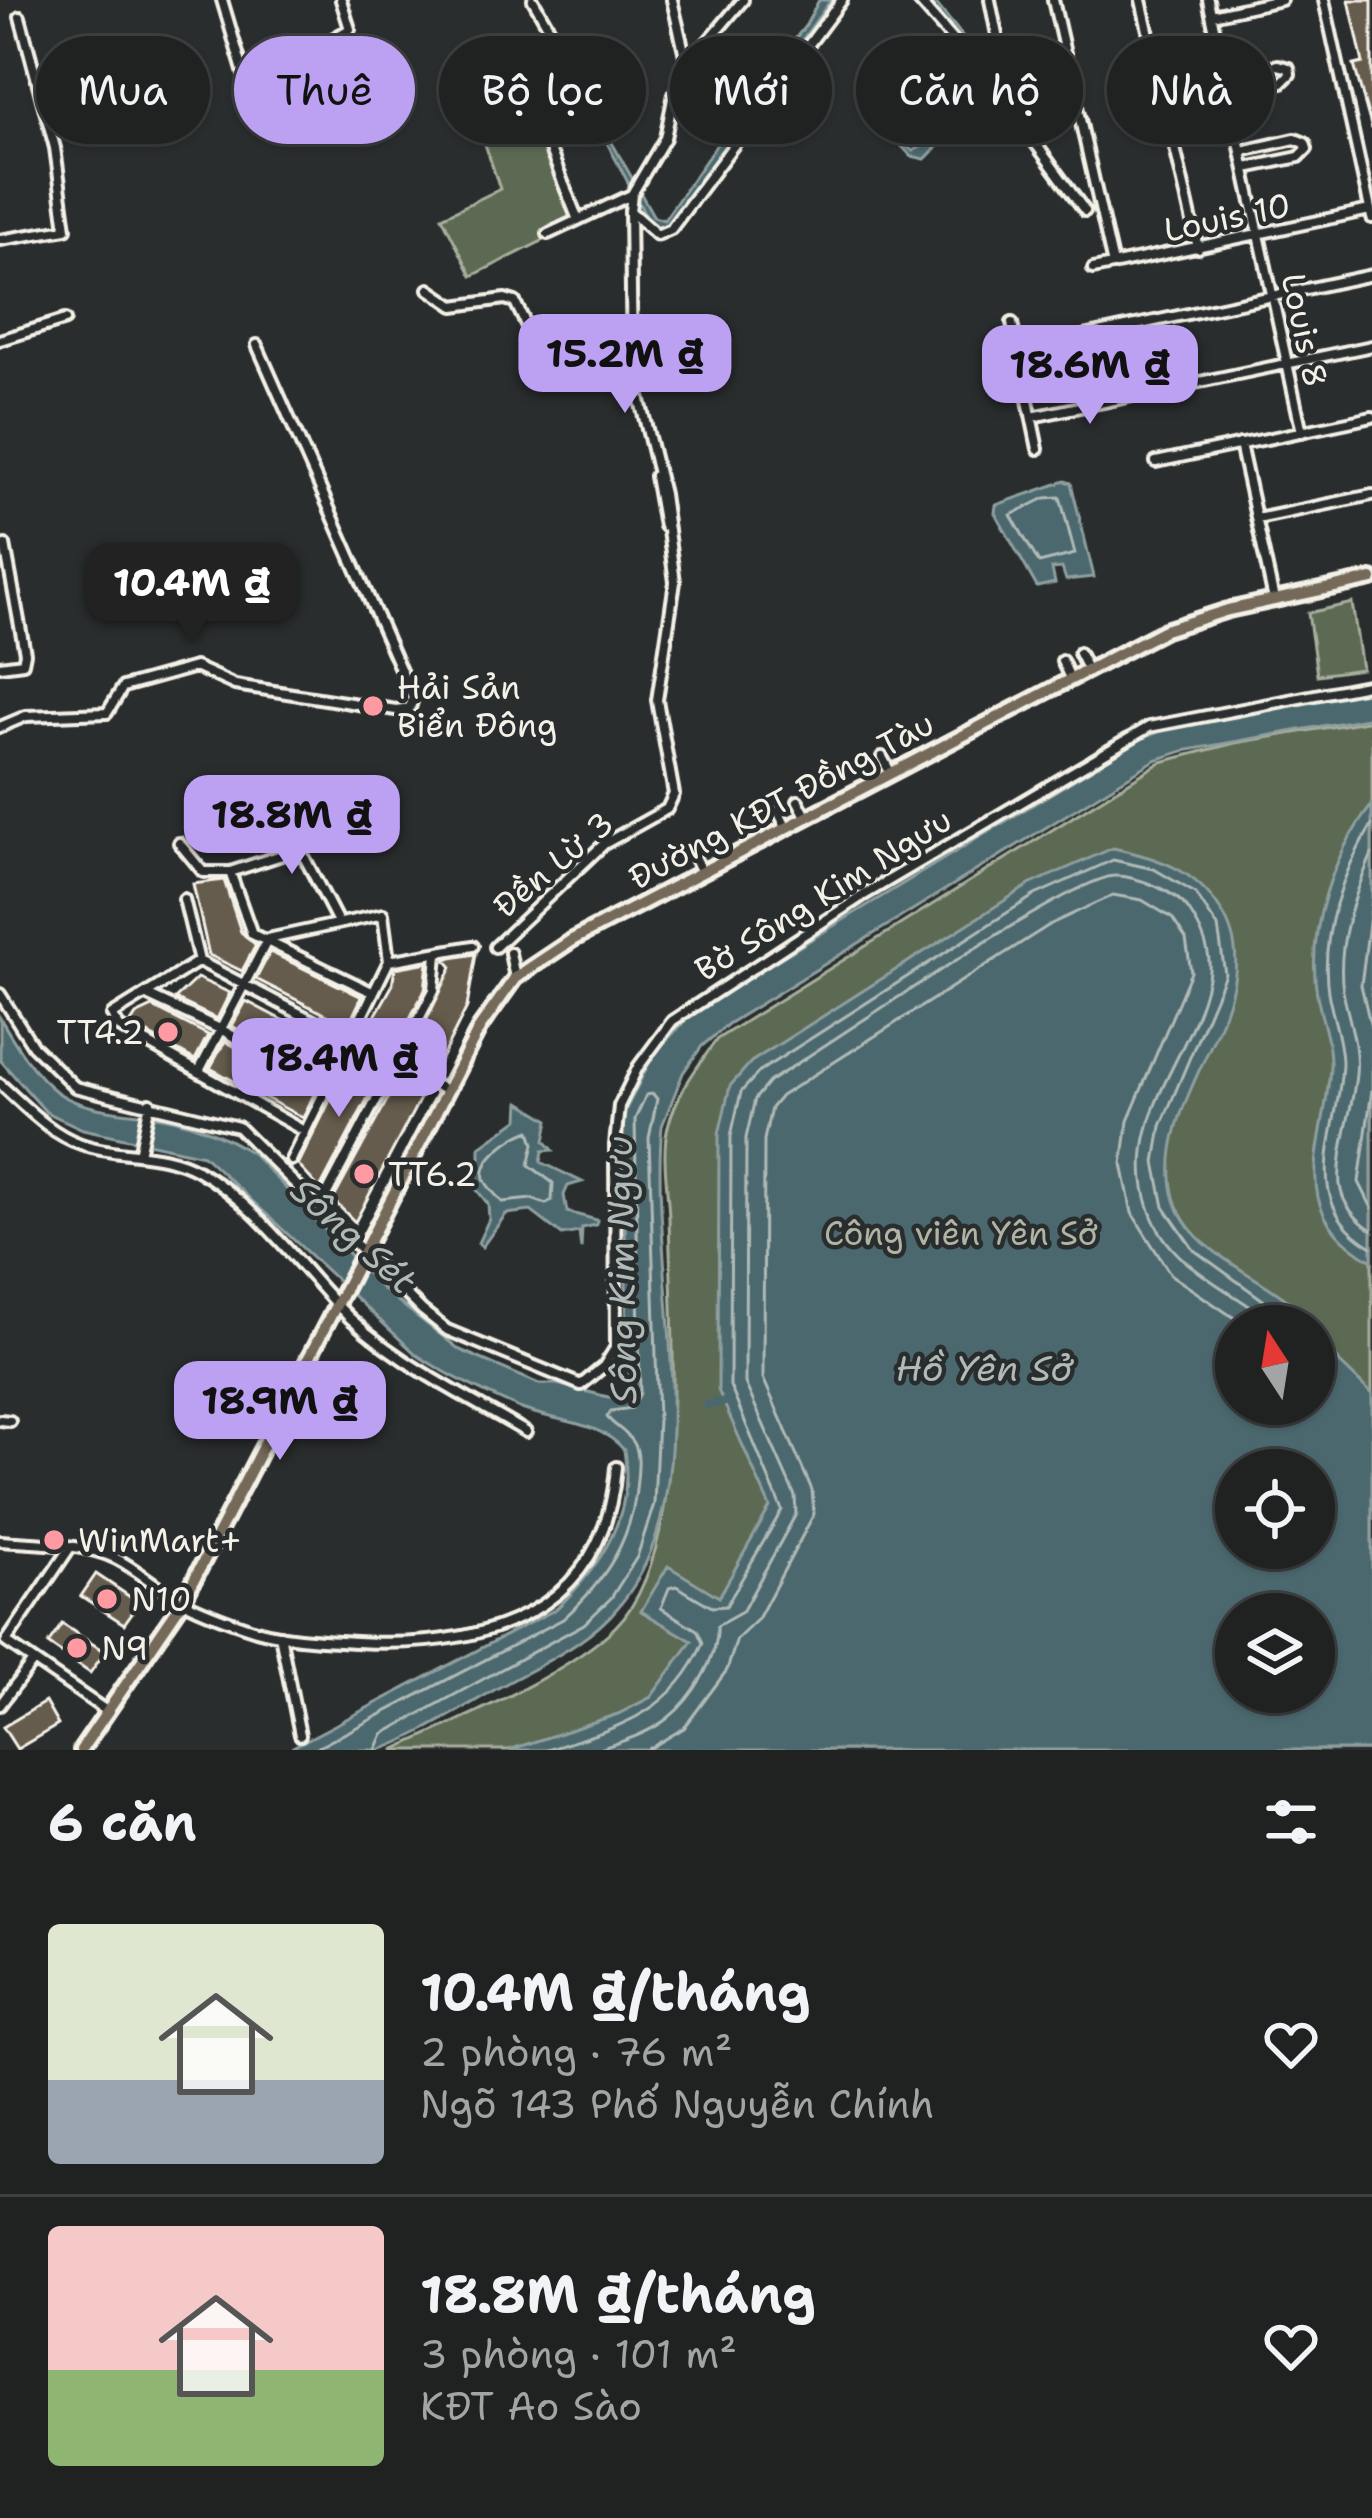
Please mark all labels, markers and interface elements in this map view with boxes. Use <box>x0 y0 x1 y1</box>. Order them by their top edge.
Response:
chip: Mua <box>36 36 210 144</box>
chip: Thuê <box>234 36 415 144</box>
chip: Bộ lọc <box>439 36 646 144</box>
chip: Mới <box>670 36 832 144</box>
chip: Căn hộ <box>856 36 1083 144</box>
chip: Nhà <box>1107 36 1274 144</box>
street label: Louis 10 <box>1160 182 1295 253</box>
street label: Louis 8 <box>1270 269 1339 391</box>
pin: 15.2M ₫ <box>514 314 736 416</box>
pin: 18.6M ₫ <box>979 325 1201 427</box>
text: 15.2M ₫ <box>545 327 705 379</box>
text: 18.6M ₫ <box>1009 338 1171 390</box>
pin: 10.4M ₫ <box>81 543 303 645</box>
text: 10.4M ₫ <box>113 556 271 608</box>
place label: Hải Sản Biển Đông <box>397 665 557 748</box>
marker: Hải Sản Biển Đông <box>360 693 386 719</box>
street label: Đường KĐT Đồng Tàu <box>621 701 942 900</box>
pin: 18.8M ₫ <box>181 775 403 877</box>
text: 18.8M ₫ <box>211 788 373 840</box>
street label: Bờ Sông Kim Ngưu <box>686 797 960 992</box>
street label: Đền Lừ 3 <box>484 801 623 928</box>
place label: TT4.2 <box>56 1010 144 1055</box>
pin: 18.4M ₫ <box>228 1018 450 1120</box>
marker: TT4.2 <box>155 1019 181 1045</box>
text: 18.4M ₫ <box>259 1031 419 1083</box>
water label: Sông Kim Ngưu <box>595 1136 648 1404</box>
place label: TT6.2 <box>388 1152 477 1197</box>
marker: TT6.2 <box>351 1161 377 1187</box>
water label: Sông Sét <box>280 1166 427 1305</box>
park label: Công viên Yên Sở <box>824 1211 1098 1256</box>
north arrow <box>1215 1305 1335 1425</box>
map controls <box>1215 1305 1335 1713</box>
water label: Hồ Yên Sở <box>895 1344 1074 1393</box>
pin: 18.9M ₫ <box>169 1361 391 1463</box>
text: 18.9M ₫ <box>201 1374 359 1426</box>
button: locate <box>1215 1449 1335 1569</box>
place label: WinMart+ <box>78 1518 242 1563</box>
marker: WinMart+ <box>41 1527 67 1553</box>
place label: N10 <box>131 1577 191 1622</box>
marker: N10 <box>94 1586 120 1612</box>
button: layers <box>1215 1593 1335 1713</box>
place label: N9 <box>101 1626 148 1671</box>
marker: N9 <box>64 1635 90 1661</box>
text: 6 căn <box>48 1788 197 1856</box>
icon: filters <box>1258 1789 1324 1855</box>
text: 10.4M ₫/tháng <box>420 1958 810 2026</box>
icon: home <box>144 1972 288 2116</box>
icon: heart <box>1258 2011 1324 2077</box>
text: 2 phòng · 76 m² <box>420 2026 732 2078</box>
text: Ngõ 143 Phố Nguyễn Chính <box>420 2078 934 2130</box>
text: 18.8M ₫/tháng <box>420 2260 816 2328</box>
icon: home <box>144 2274 288 2418</box>
icon: heart <box>1258 2313 1324 2379</box>
text: 3 phòng · 101 m² <box>420 2328 737 2380</box>
text: KĐT Ao Sào <box>420 2380 642 2432</box>

